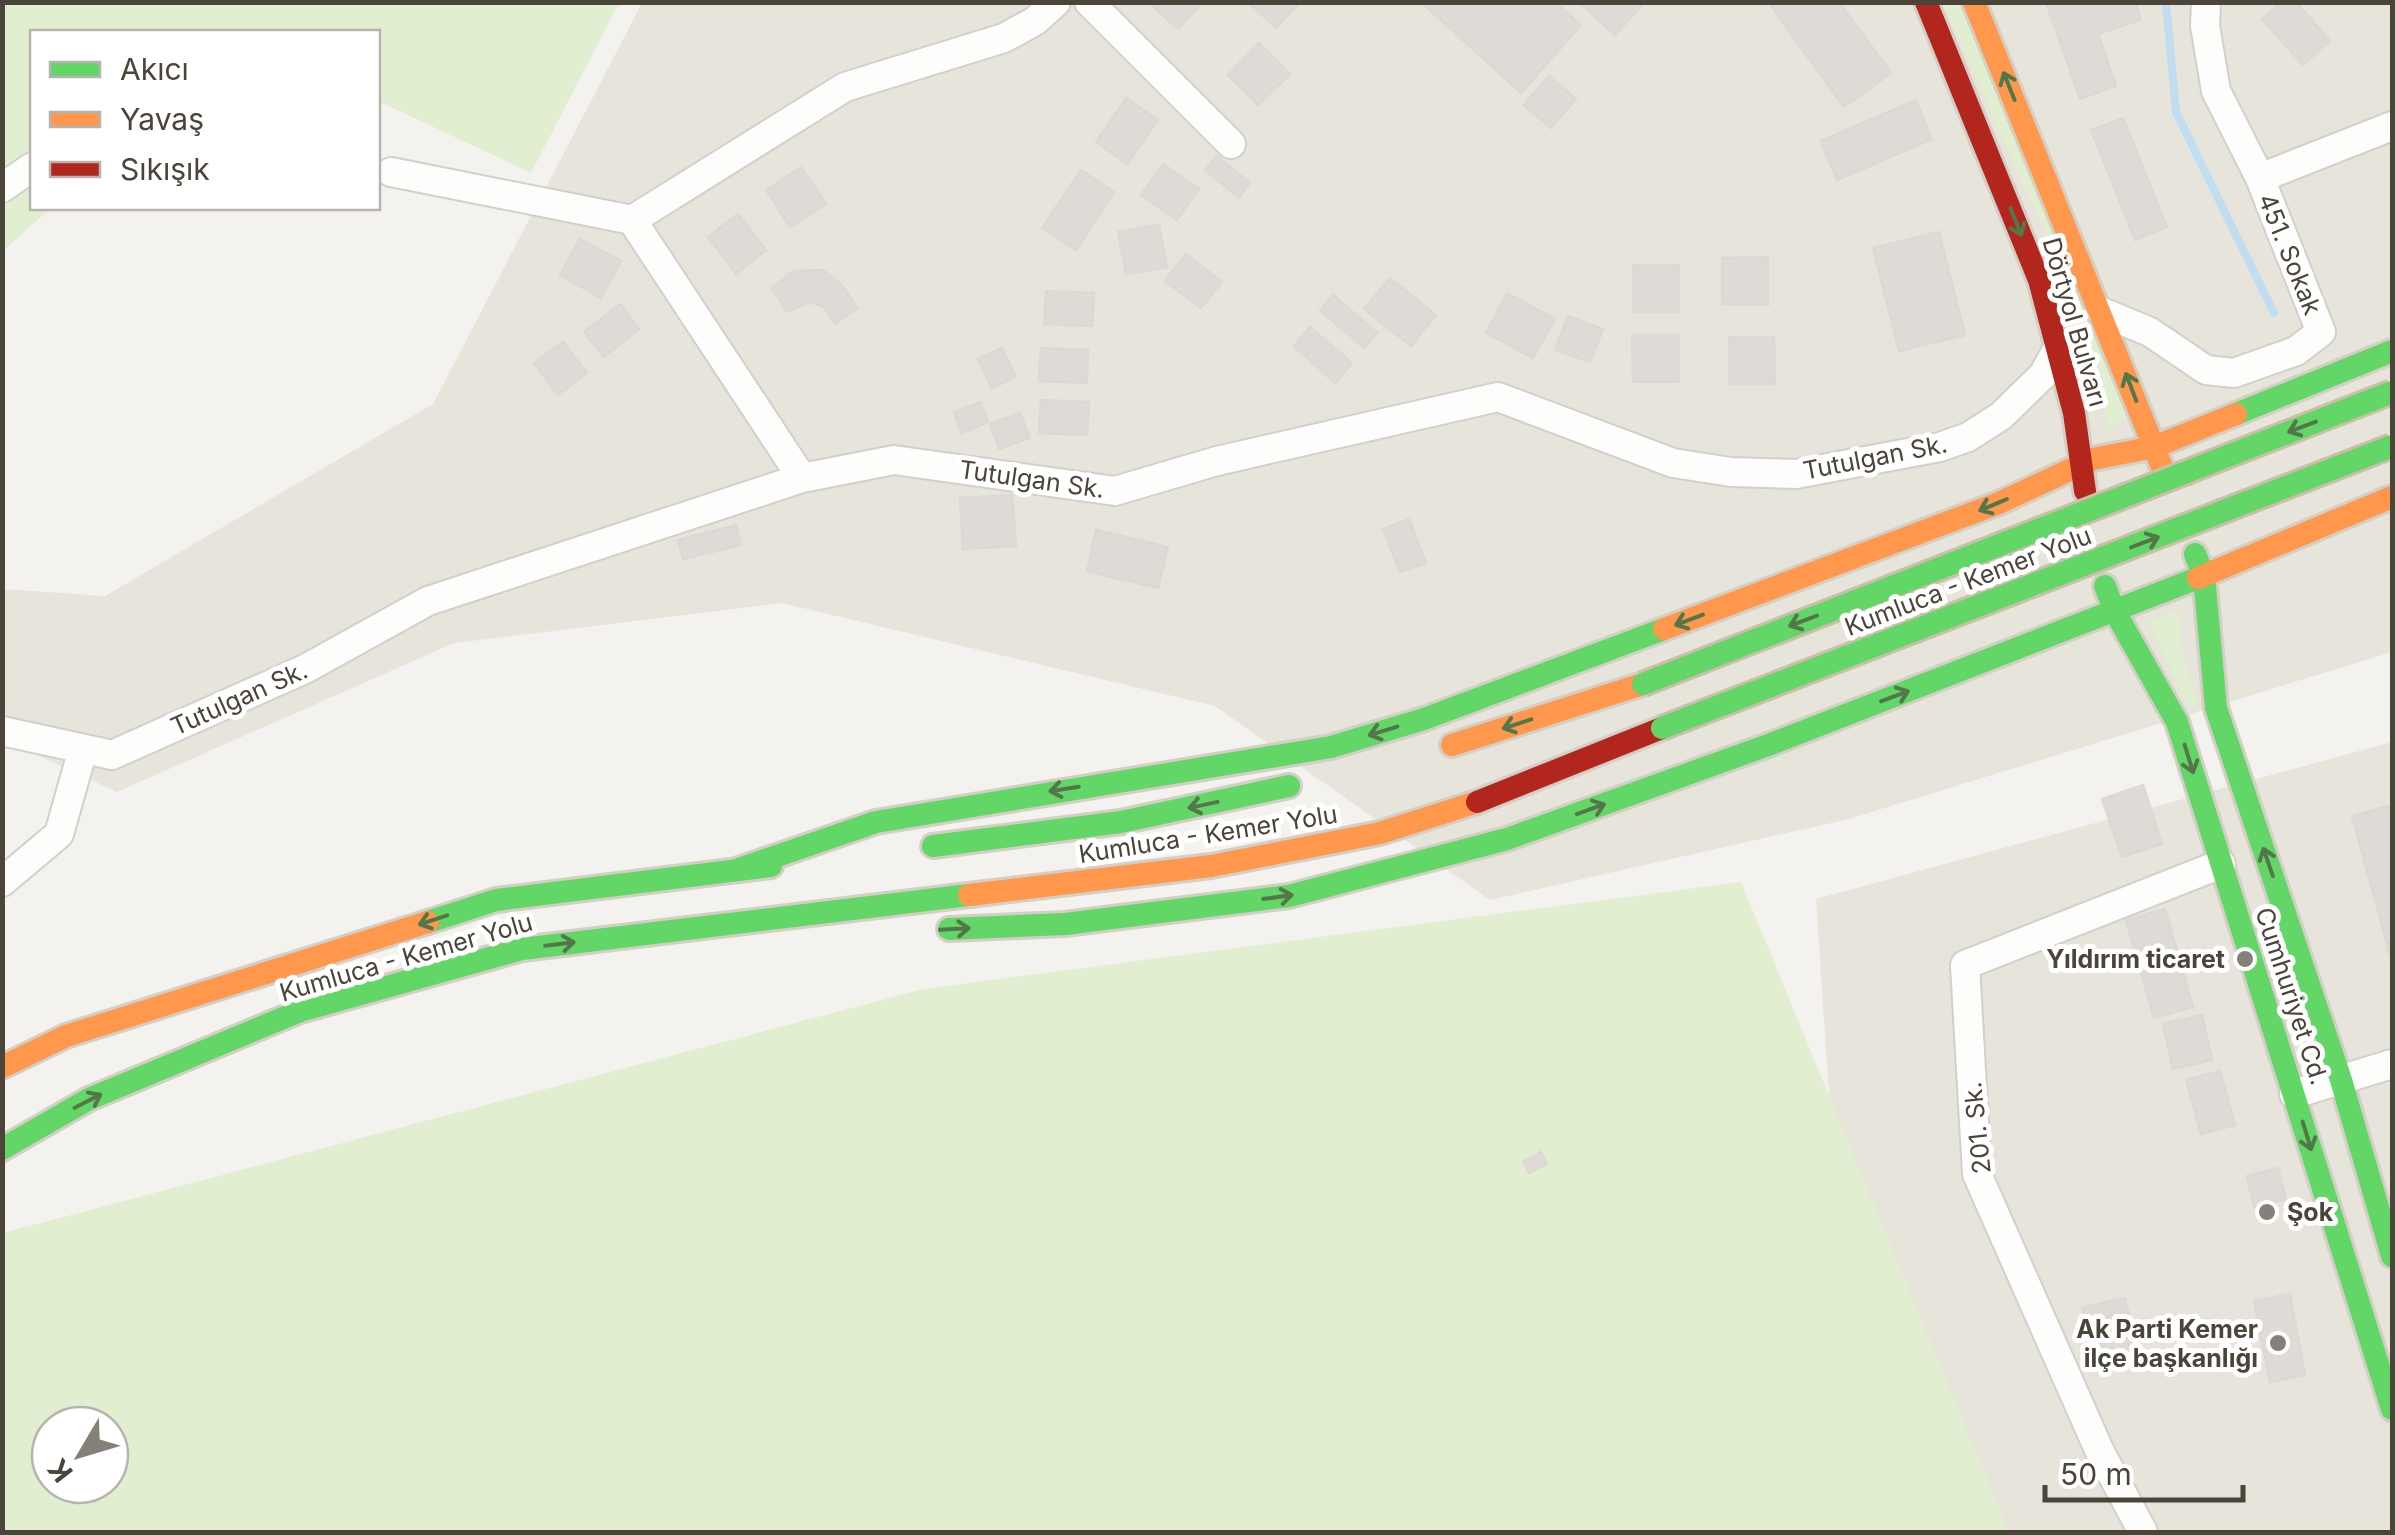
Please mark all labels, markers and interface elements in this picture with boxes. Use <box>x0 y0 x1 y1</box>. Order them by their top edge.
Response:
legend <box>30 30 380 210</box>
text: Akıcı <box>120 51 189 87</box>
one-way arrow <box>1999 72 2017 102</box>
text: Yavaş <box>120 101 204 137</box>
text: Sıkışık <box>120 151 210 187</box>
street label: 451. Sokak <box>2252 189 2328 319</box>
one-way arrow <box>2009 206 2027 237</box>
street label: Dörtyol Bulvarı <box>2037 234 2113 410</box>
one-way arrow <box>2121 373 2139 403</box>
one-way arrow <box>2287 419 2318 437</box>
street label: Tutulgan Sk. <box>1800 428 1950 486</box>
street label: Tutulgan Sk. <box>958 454 1106 504</box>
one-way arrow <box>1978 497 2009 515</box>
street label: Kumluca - Kemer Yolu <box>1840 520 2096 642</box>
one-way arrow <box>2129 532 2160 550</box>
one-way arrow <box>1674 613 1705 631</box>
one-way arrow <box>1788 614 1819 632</box>
street label: Tutulgan Sk. <box>166 655 312 741</box>
one-way arrow <box>1880 685 1910 703</box>
one-way arrow <box>1501 716 1533 734</box>
one-way arrow <box>1368 723 1400 741</box>
one-way arrow <box>2181 743 2199 775</box>
one-way arrow <box>1048 781 1081 799</box>
one-way arrow <box>1187 796 1219 815</box>
street label: Kumluca - Kemer Yolu <box>1076 799 1340 869</box>
one-way arrow <box>1574 799 1605 817</box>
one-way arrow <box>2257 847 2275 879</box>
one-way arrow <box>1262 888 1294 906</box>
street label: Cumhuriyet Cd. <box>2249 904 2335 1088</box>
street label: Kumluca - Kemer Yolu <box>276 907 536 1007</box>
one-way arrow <box>418 912 450 930</box>
one-way arrow <box>939 919 971 938</box>
one-way arrow <box>544 934 576 953</box>
place label: Yıldırım ticaret <box>2046 944 2225 974</box>
marker: Yıldırım ticaret <box>2234 948 2256 970</box>
street label: 201. Sk. <box>1957 1080 1997 1176</box>
one-way arrow <box>72 1091 102 1110</box>
one-way arrow <box>2300 1120 2318 1151</box>
place label: Şok <box>2287 1197 2334 1227</box>
marker: Şok <box>2256 1201 2278 1223</box>
place label: Ak Parti Kemer ilçe başkanlığı <box>2076 1314 2258 1373</box>
marker: Ak Parti Kemer ilçe başkanlığı <box>2267 1332 2289 1354</box>
north arrow <box>30 1405 130 1505</box>
scale bar <box>2045 1440 2242 1502</box>
text: K <box>41 1452 80 1489</box>
text: 50 m <box>2060 1456 2132 1492</box>

